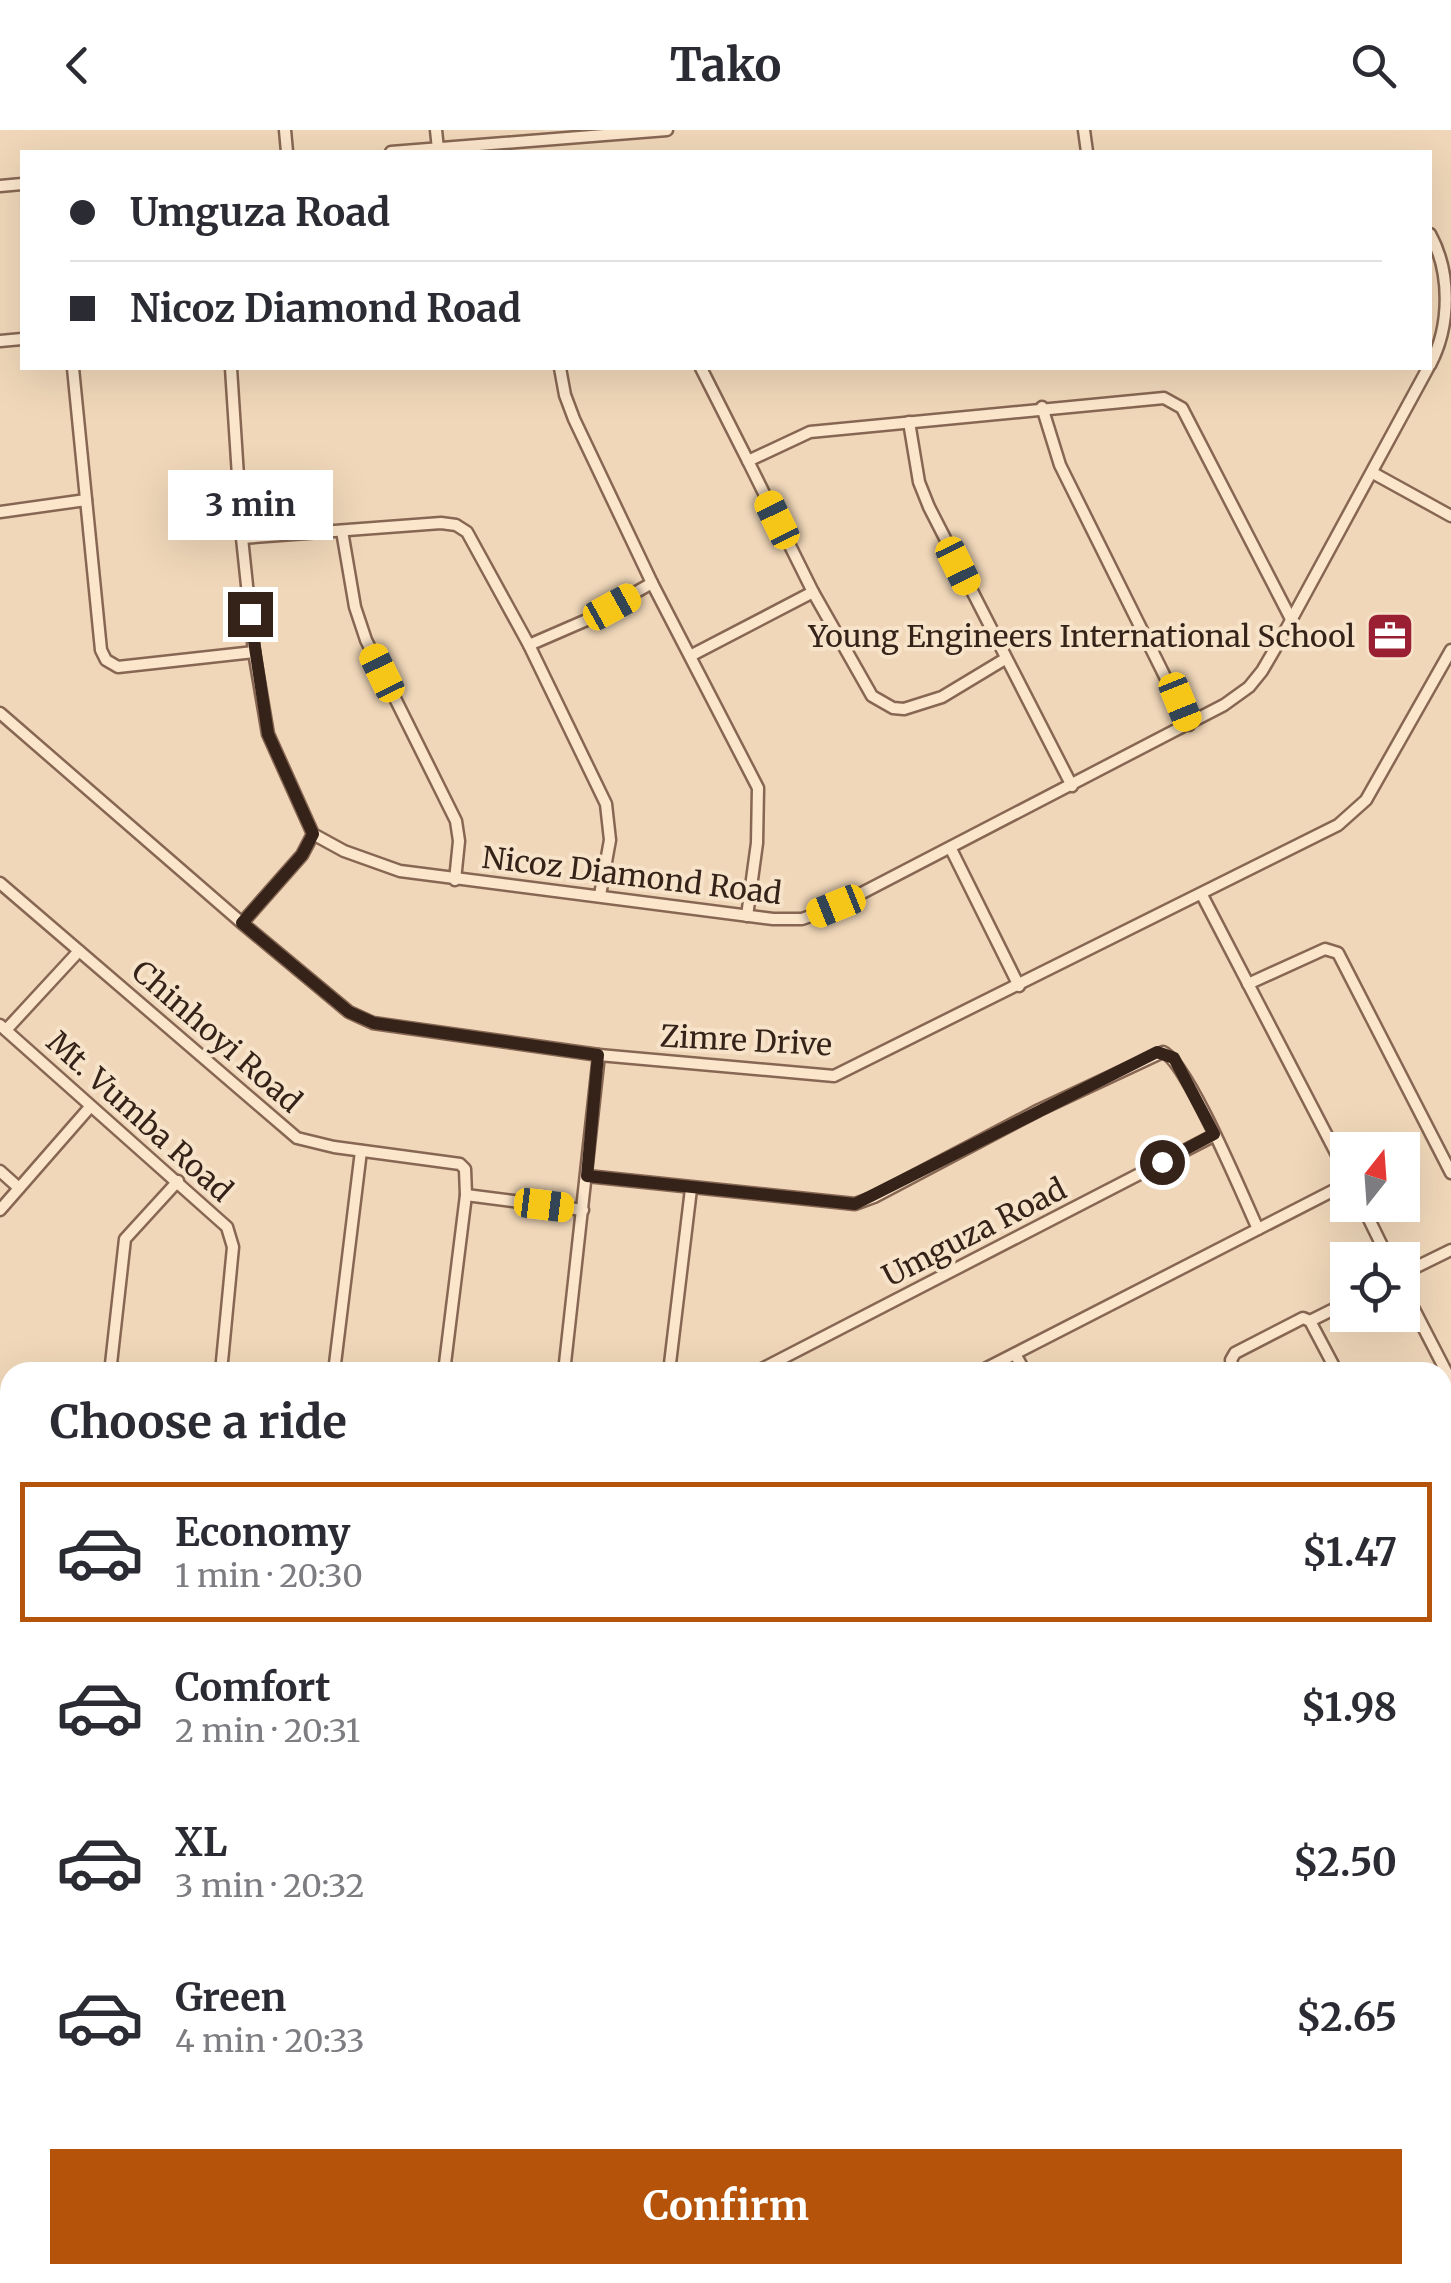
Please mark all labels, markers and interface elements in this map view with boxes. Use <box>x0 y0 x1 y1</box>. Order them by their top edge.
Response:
text: Tako <box>670 37 781 93</box>
icon: back <box>50 38 105 93</box>
icon: search <box>1346 38 1401 93</box>
text: Umguza Road <box>130 189 390 236</box>
text: Nicoz Diamond Road <box>130 285 521 332</box>
callout: 3 min <box>168 469 332 539</box>
text: 3 min <box>205 485 296 525</box>
car <box>750 486 804 554</box>
car <box>931 532 985 600</box>
car <box>578 579 646 635</box>
route end <box>228 592 273 637</box>
office icon: Young Engineers International School <box>1364 610 1416 662</box>
place label: Young Engineers International School <box>807 617 1355 655</box>
car <box>355 639 409 707</box>
car <box>1155 669 1205 735</box>
street label: Nicoz Diamond Road <box>480 838 784 912</box>
car <box>803 881 869 931</box>
street label: Chinhoyi Road <box>124 952 310 1120</box>
street label: Zimre Drive <box>659 1017 833 1063</box>
street label: Mt. Vumba Road <box>39 1023 241 1209</box>
north arrow <box>1330 1132 1420 1222</box>
map controls <box>1330 1132 1420 1332</box>
route start <box>1140 1140 1185 1185</box>
street label: Umguza Road <box>876 1169 1072 1295</box>
car <box>512 1186 576 1224</box>
button: locate <box>1330 1242 1420 1332</box>
text: Choose a ride <box>50 1394 347 1450</box>
icon: car <box>55 1507 145 1597</box>
text: Economy <box>175 1509 350 1556</box>
text: $1.47 <box>1302 1529 1397 1576</box>
text: 1 min · 20:30 <box>175 1556 363 1596</box>
icon: car <box>55 1662 145 1752</box>
text: Comfort <box>175 1664 331 1711</box>
text: $1.98 <box>1301 1684 1397 1731</box>
text: 2 min · 20:31 <box>175 1711 360 1751</box>
icon: car <box>55 1817 145 1907</box>
text: XL <box>175 1819 227 1866</box>
text: $2.50 <box>1293 1839 1397 1886</box>
text: 3 min · 20:32 <box>175 1866 364 1906</box>
icon: car <box>55 1972 145 2062</box>
text: Green <box>175 1974 286 2021</box>
text: $2.65 <box>1296 1994 1397 2041</box>
text: 4 min · 20:33 <box>175 2021 365 2061</box>
button: Confirm <box>50 2149 1402 2264</box>

